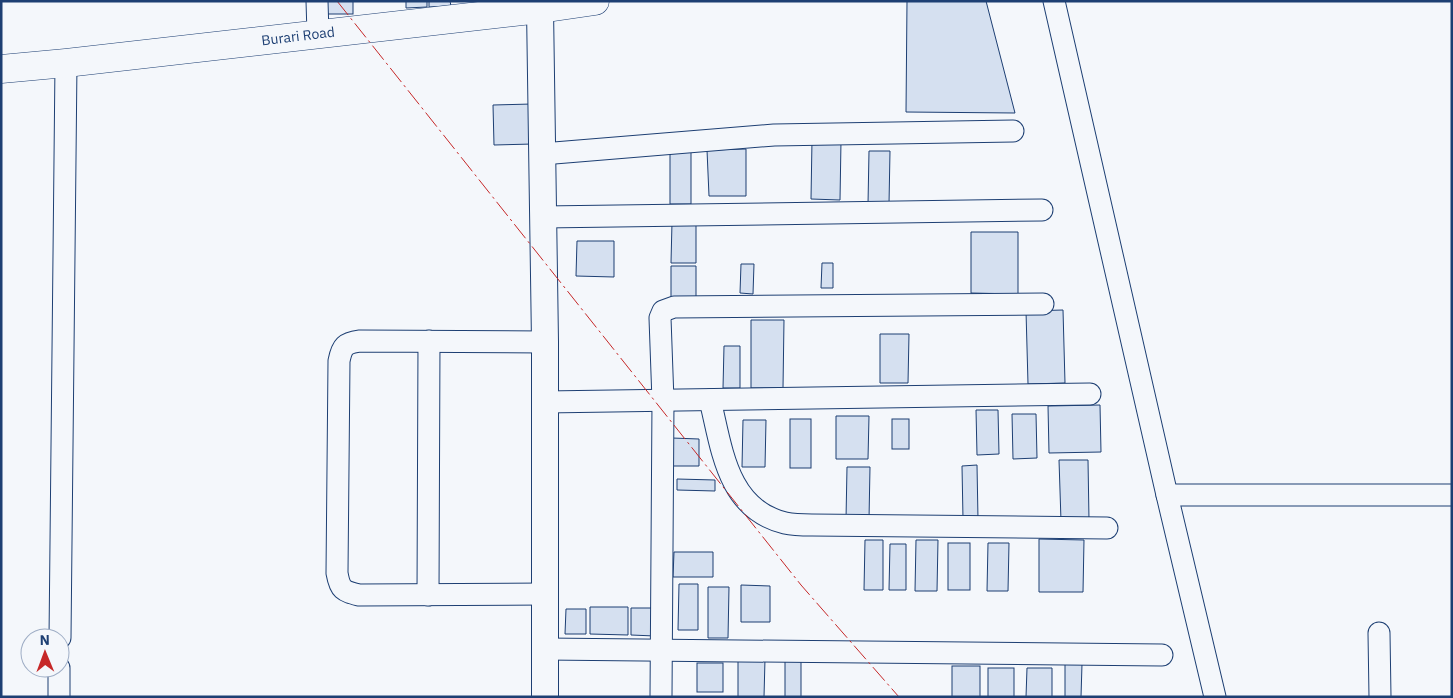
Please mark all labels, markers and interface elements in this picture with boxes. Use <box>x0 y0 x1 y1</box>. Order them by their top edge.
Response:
street label: Burari Road <box>260 23 336 49</box>
north arrow <box>20 628 70 678</box>
text: N <box>40 631 50 649</box>

